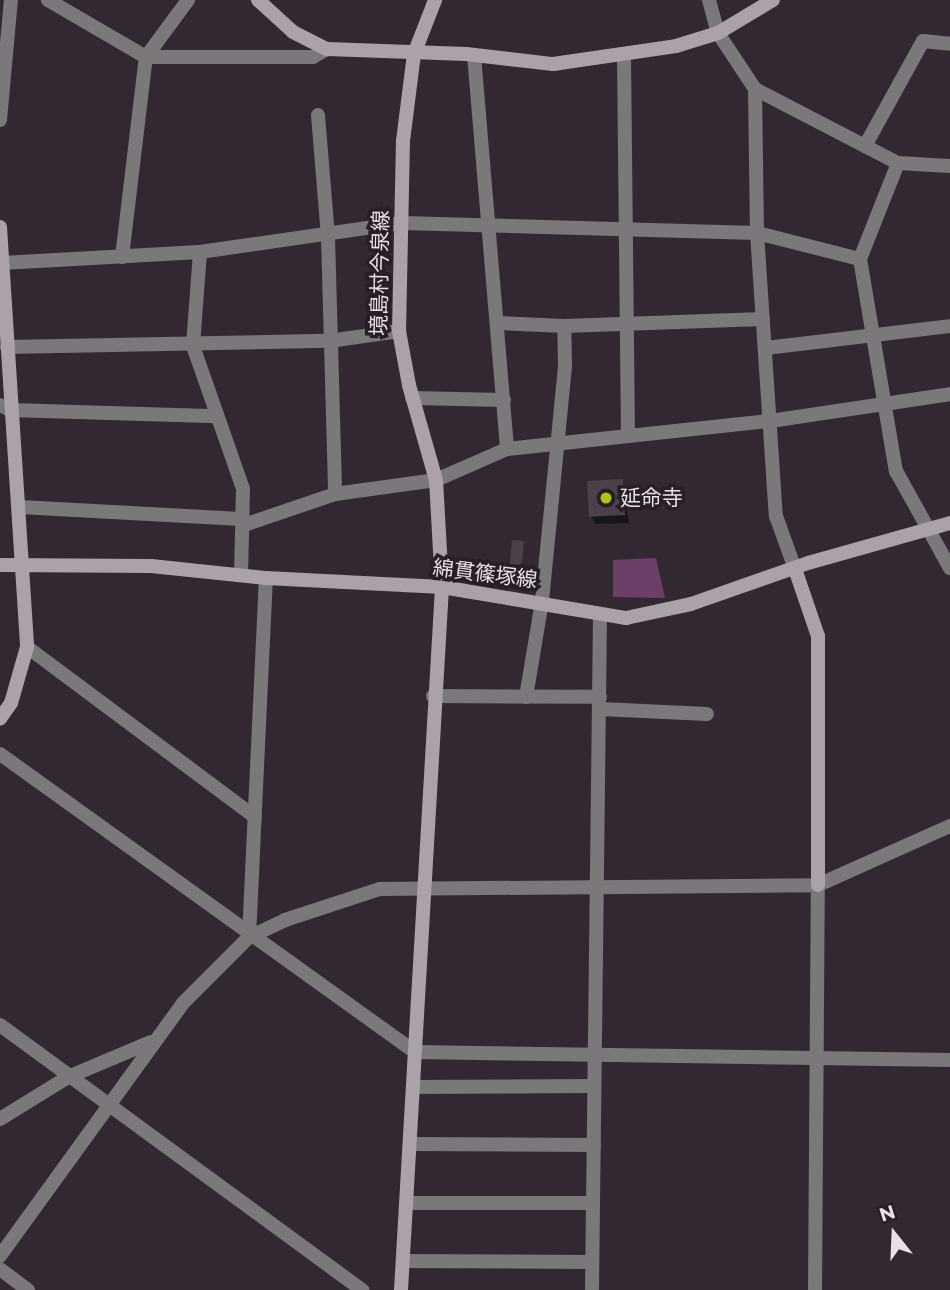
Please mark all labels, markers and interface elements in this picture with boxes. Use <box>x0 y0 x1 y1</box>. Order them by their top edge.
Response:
street label: 境島村今泉線 <box>366 210 394 336</box>
place label: 延命寺 <box>620 485 683 511</box>
marker: 延命寺 <box>598 490 614 506</box>
street label: 綿貫篠塚線 <box>431 555 539 593</box>
north arrow <box>859 1199 929 1269</box>
text: N <box>876 1200 898 1227</box>

